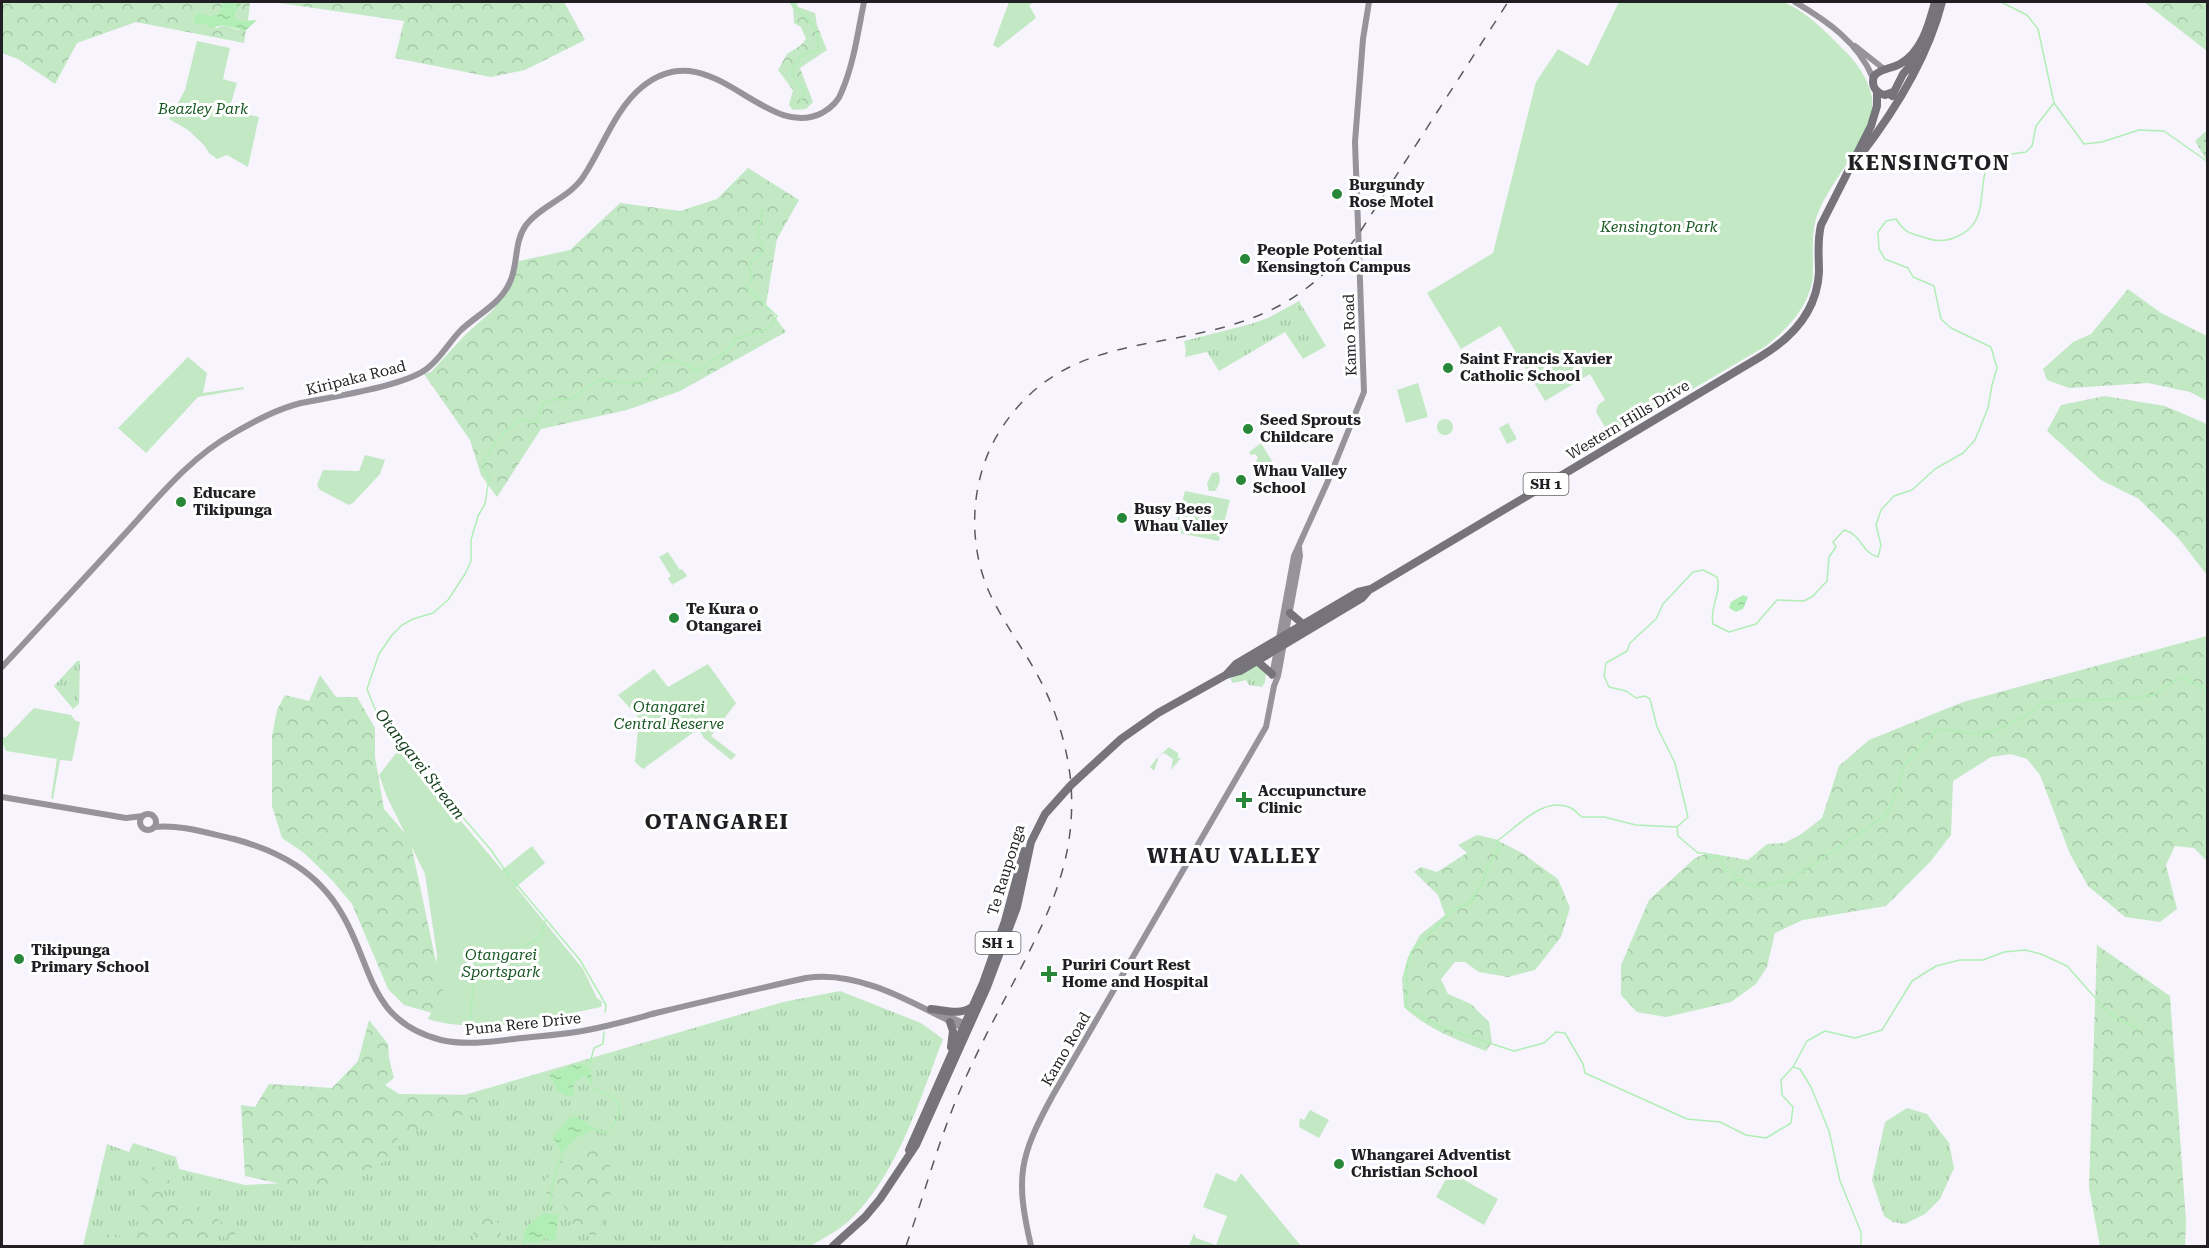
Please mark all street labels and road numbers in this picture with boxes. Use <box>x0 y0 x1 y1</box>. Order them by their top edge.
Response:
street label: Kamo Road <box>1340 293 1360 376</box>
street label: Kiripaka Road <box>304 357 408 399</box>
street label: Western Hills Drive <box>1563 376 1693 464</box>
road number: SH 1 <box>1524 473 1568 495</box>
street label: Te Rauponga <box>984 822 1028 918</box>
road number: SH 1 <box>976 932 1020 954</box>
street label: Puna Rere Drive <box>464 1009 582 1039</box>
street label: Kamo Road <box>1038 1009 1095 1089</box>

